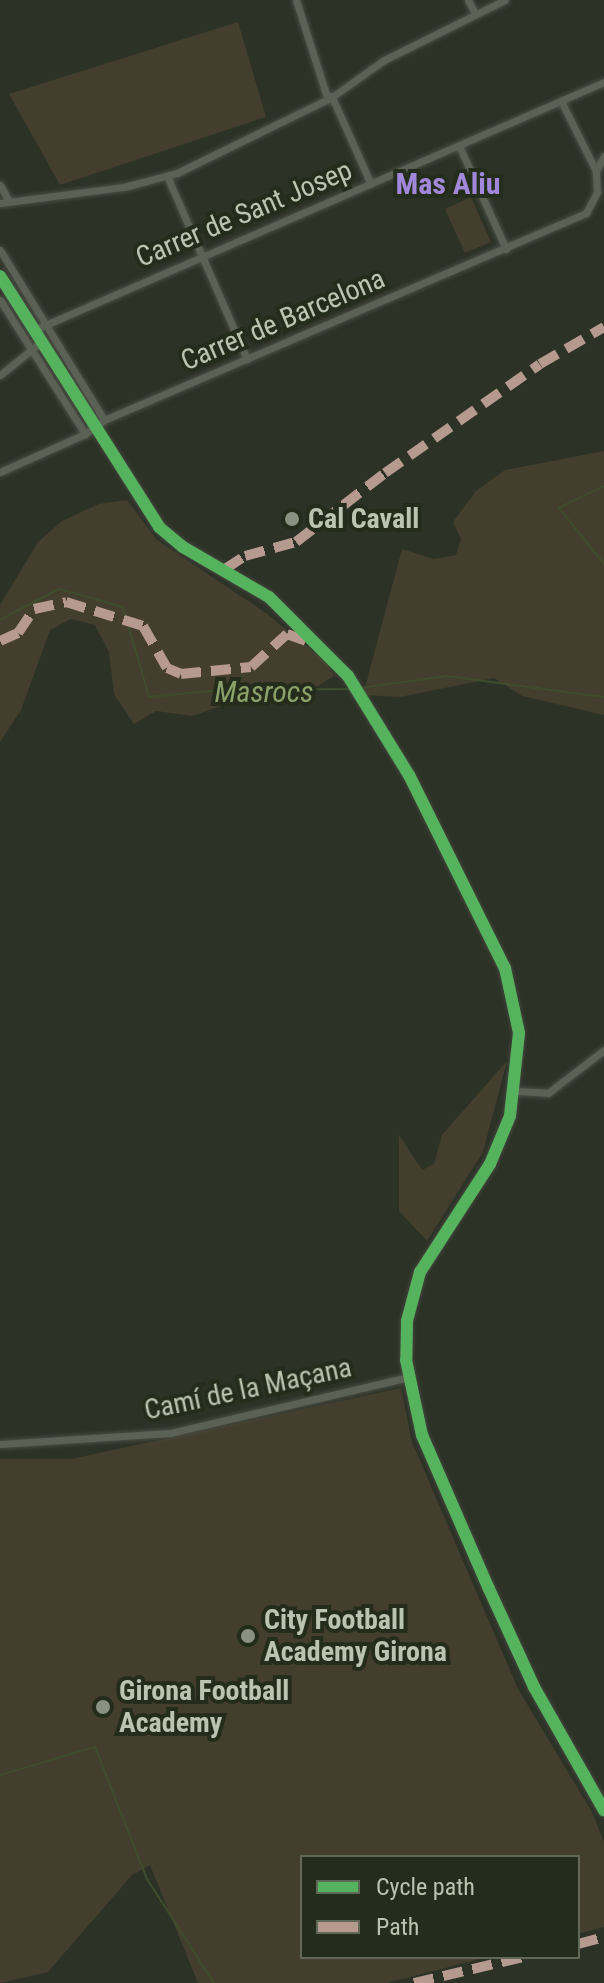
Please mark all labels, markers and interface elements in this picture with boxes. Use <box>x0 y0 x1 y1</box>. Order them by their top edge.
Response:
street label: Carrer de Sant Josep <box>131 153 357 275</box>
district label: Mas Aliu <box>395 166 501 202</box>
street label: Carrer de Barcelona <box>176 262 390 378</box>
place label: Cal Cavall <box>308 502 419 536</box>
marker: Cal Cavall <box>283 510 301 528</box>
water label: Masrocs <box>214 674 314 710</box>
street label: Camí de la Maçana <box>141 1351 355 1427</box>
place label: City Football Academy Girona <box>264 1603 447 1669</box>
marker: City Football Academy Girona <box>239 1627 257 1645</box>
place label: Girona Football Academy <box>119 1674 289 1740</box>
marker: Girona Football Academy <box>94 1698 112 1716</box>
legend <box>300 1855 580 1959</box>
text: Cycle path <box>376 1873 475 1901</box>
text: Path <box>376 1913 419 1941</box>

